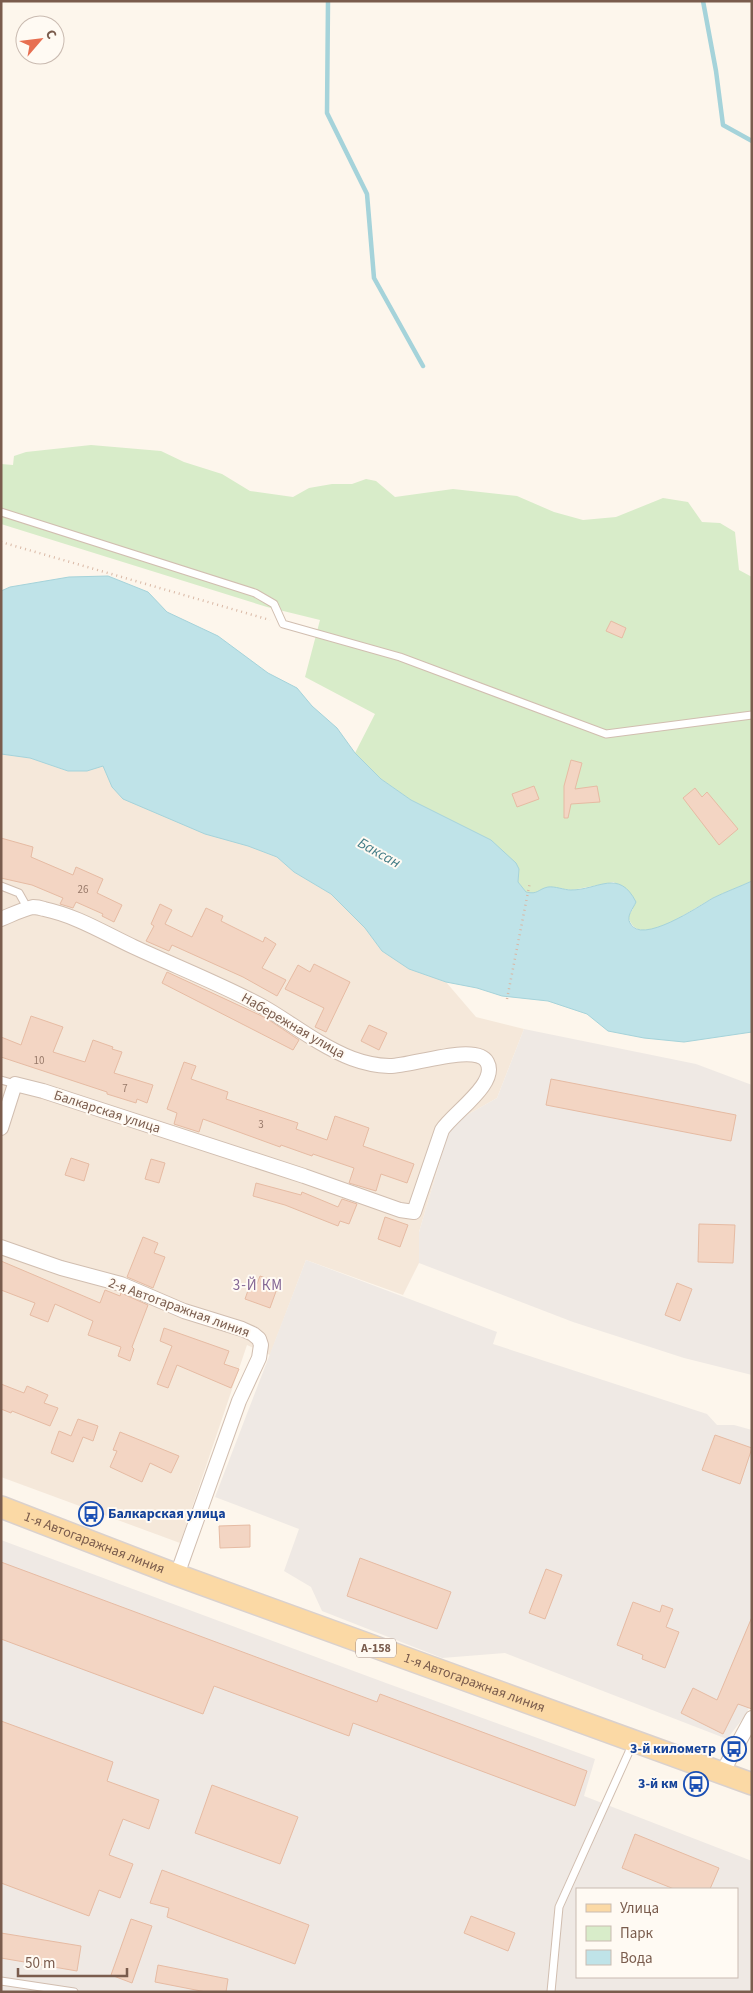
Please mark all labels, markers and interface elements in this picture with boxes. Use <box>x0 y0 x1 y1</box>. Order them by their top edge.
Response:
north arrow <box>15 15 65 65</box>
text: С <box>40 26 61 43</box>
water label: Баксан <box>354 833 404 873</box>
house number: 26 <box>78 882 89 897</box>
street label: Набережная улица <box>237 988 349 1064</box>
house number: 10 <box>34 1053 44 1068</box>
house number: 7 <box>122 1081 128 1096</box>
street label: Балкарская улица <box>51 1085 163 1139</box>
house number: 3 <box>258 1117 264 1132</box>
street label: 2-я Автогаражная линия <box>105 1273 253 1343</box>
district label: 3-Й КМ <box>233 1275 283 1296</box>
bus stop icon: Балкарская улица <box>78 1501 104 1527</box>
place label: Балкарская улица <box>108 1504 226 1524</box>
street label: 1-я Автогаражная линия <box>21 1507 168 1579</box>
road number: А-158 <box>356 1639 396 1658</box>
street label: 1-я Автогаражная линия <box>401 1648 548 1718</box>
bus stop icon: 3-й километр <box>721 1736 747 1762</box>
place label: 3-й километр <box>630 1739 716 1759</box>
bus stop icon: 3-й км <box>683 1771 709 1797</box>
place label: 3-й км <box>638 1774 678 1794</box>
legend <box>576 1888 738 1978</box>
text: Улица <box>620 1898 659 1919</box>
text: Парк <box>620 1923 654 1944</box>
scale bar <box>18 1946 126 1978</box>
text: Вода <box>620 1948 653 1969</box>
text: 50 m <box>25 1953 55 1974</box>

